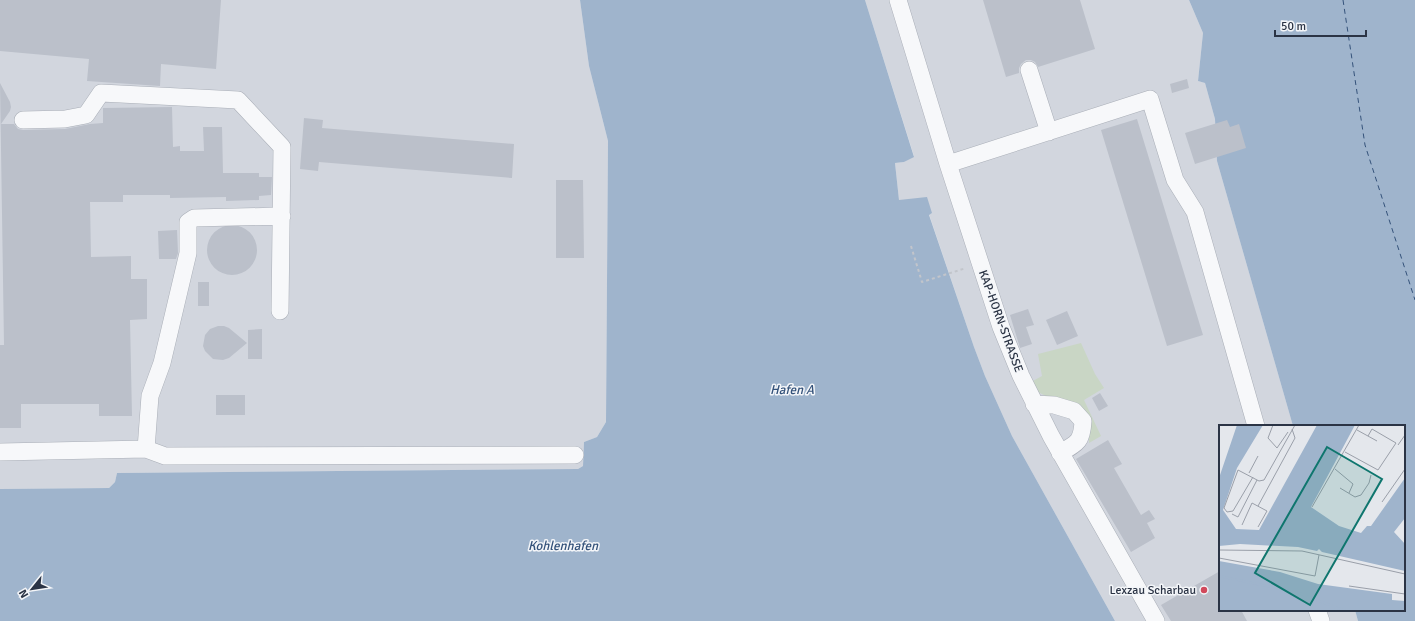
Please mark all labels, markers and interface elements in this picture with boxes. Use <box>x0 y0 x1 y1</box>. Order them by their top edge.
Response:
scale bar <box>1275 12 1366 38</box>
text: 50 m <box>1281 19 1306 34</box>
street label: KAP-HORN-STRASSE <box>975 268 1026 375</box>
water label: Hafen A <box>770 382 814 398</box>
inset map <box>1219 425 1405 611</box>
water label: Kohlenhafen <box>528 538 599 554</box>
north arrow <box>12 569 52 609</box>
place label: Lexzau Scharbau <box>1110 583 1196 598</box>
marker: Lexzau Scharbau <box>1199 585 1209 595</box>
text: N <box>16 587 31 600</box>

